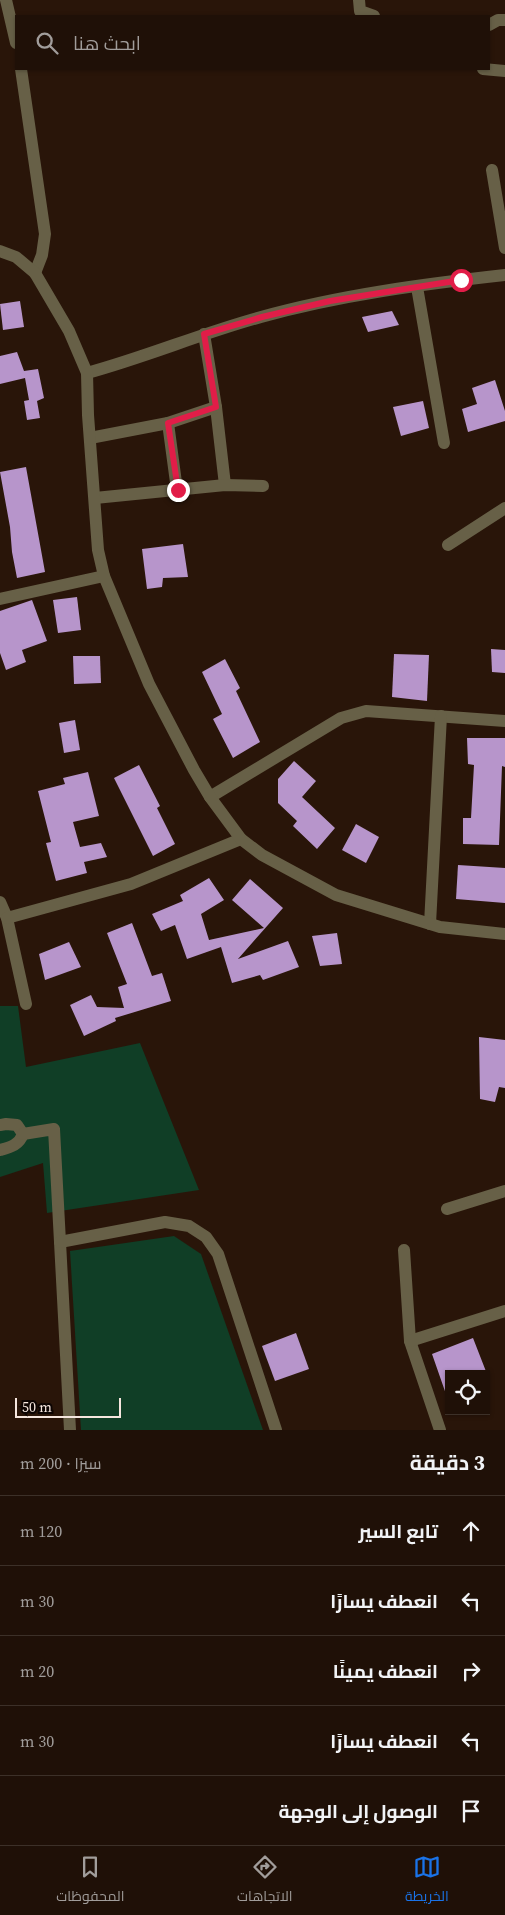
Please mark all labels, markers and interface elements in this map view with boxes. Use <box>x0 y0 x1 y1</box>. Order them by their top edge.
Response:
search box <box>15 15 490 70</box>
icon: search <box>33 29 61 57</box>
text: ابحث هنا <box>73 30 141 56</box>
route start <box>450 269 473 292</box>
route end <box>167 479 190 502</box>
map controls <box>445 1370 490 1415</box>
button: locate <box>445 1370 490 1415</box>
scale bar <box>15 1395 121 1418</box>
text: 50 m <box>22 1397 52 1417</box>
text: 3 دقيقة <box>410 1448 485 1477</box>
text: سيرًا · 200 m <box>20 1452 101 1474</box>
icon: ahead <box>457 1517 485 1545</box>
text: تابع السير <box>358 1518 438 1544</box>
text: 120 m <box>20 1520 62 1542</box>
icon: left <box>457 1587 485 1615</box>
text: انعطف يسارًا <box>330 1588 438 1614</box>
text: 30 m <box>20 1590 54 1612</box>
icon: right <box>457 1657 485 1685</box>
text: انعطف يمينًا <box>333 1658 438 1684</box>
text: 20 m <box>20 1660 54 1682</box>
icon: left <box>457 1727 485 1755</box>
text: انعطف يسارًا <box>330 1728 438 1754</box>
text: 30 m <box>20 1730 54 1752</box>
icon: arrive <box>457 1797 485 1825</box>
text: الوصول إلى الوجهة <box>278 1798 438 1824</box>
tab: المحفوظات <box>56 1853 124 1909</box>
tab: الاتجاهات <box>237 1853 292 1909</box>
tab: الخريطة <box>405 1853 449 1909</box>

